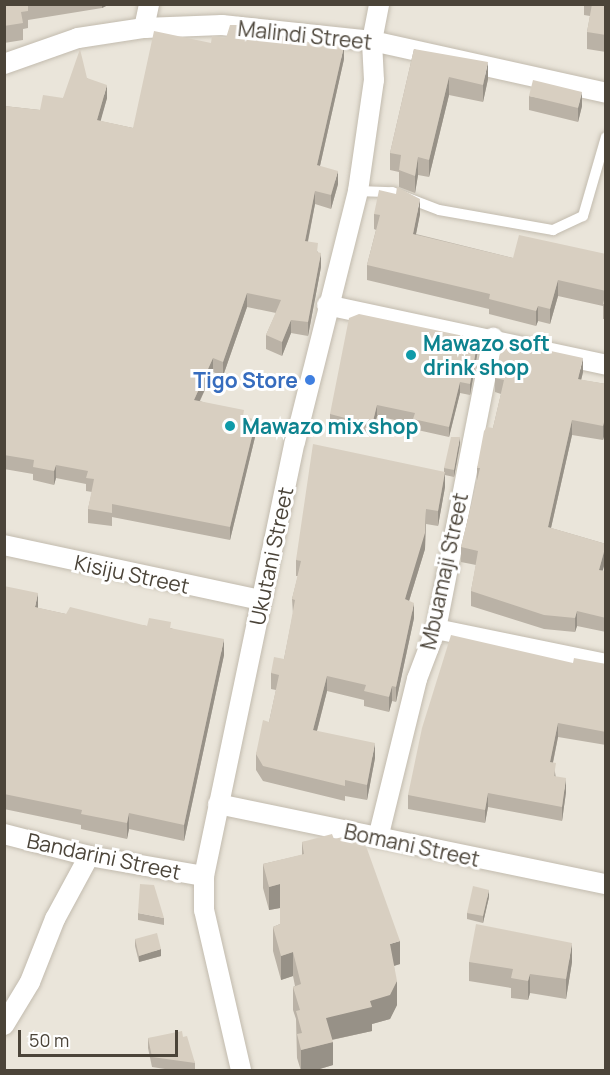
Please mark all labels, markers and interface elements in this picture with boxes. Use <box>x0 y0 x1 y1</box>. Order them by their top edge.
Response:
street label: Malindi Street <box>237 15 373 55</box>
place label: Mawazo soft drink shop <box>423 330 550 380</box>
marker: Mawazo soft drink shop <box>404 348 418 362</box>
place label: Tigo Store <box>193 367 298 393</box>
marker: Tigo Store <box>303 373 317 387</box>
place label: Mawazo mix shop <box>242 413 419 439</box>
marker: Mawazo mix shop <box>223 419 237 433</box>
street label: Ukutani Street <box>244 484 298 628</box>
street label: Mbuamaji Street <box>415 490 473 652</box>
street label: Kisiju Street <box>72 550 192 598</box>
street label: Bomani Street <box>342 818 482 872</box>
street label: Bandarini Street <box>25 827 183 885</box>
scale bar <box>21 1018 182 1056</box>
text: 50 m <box>29 1028 69 1052</box>

